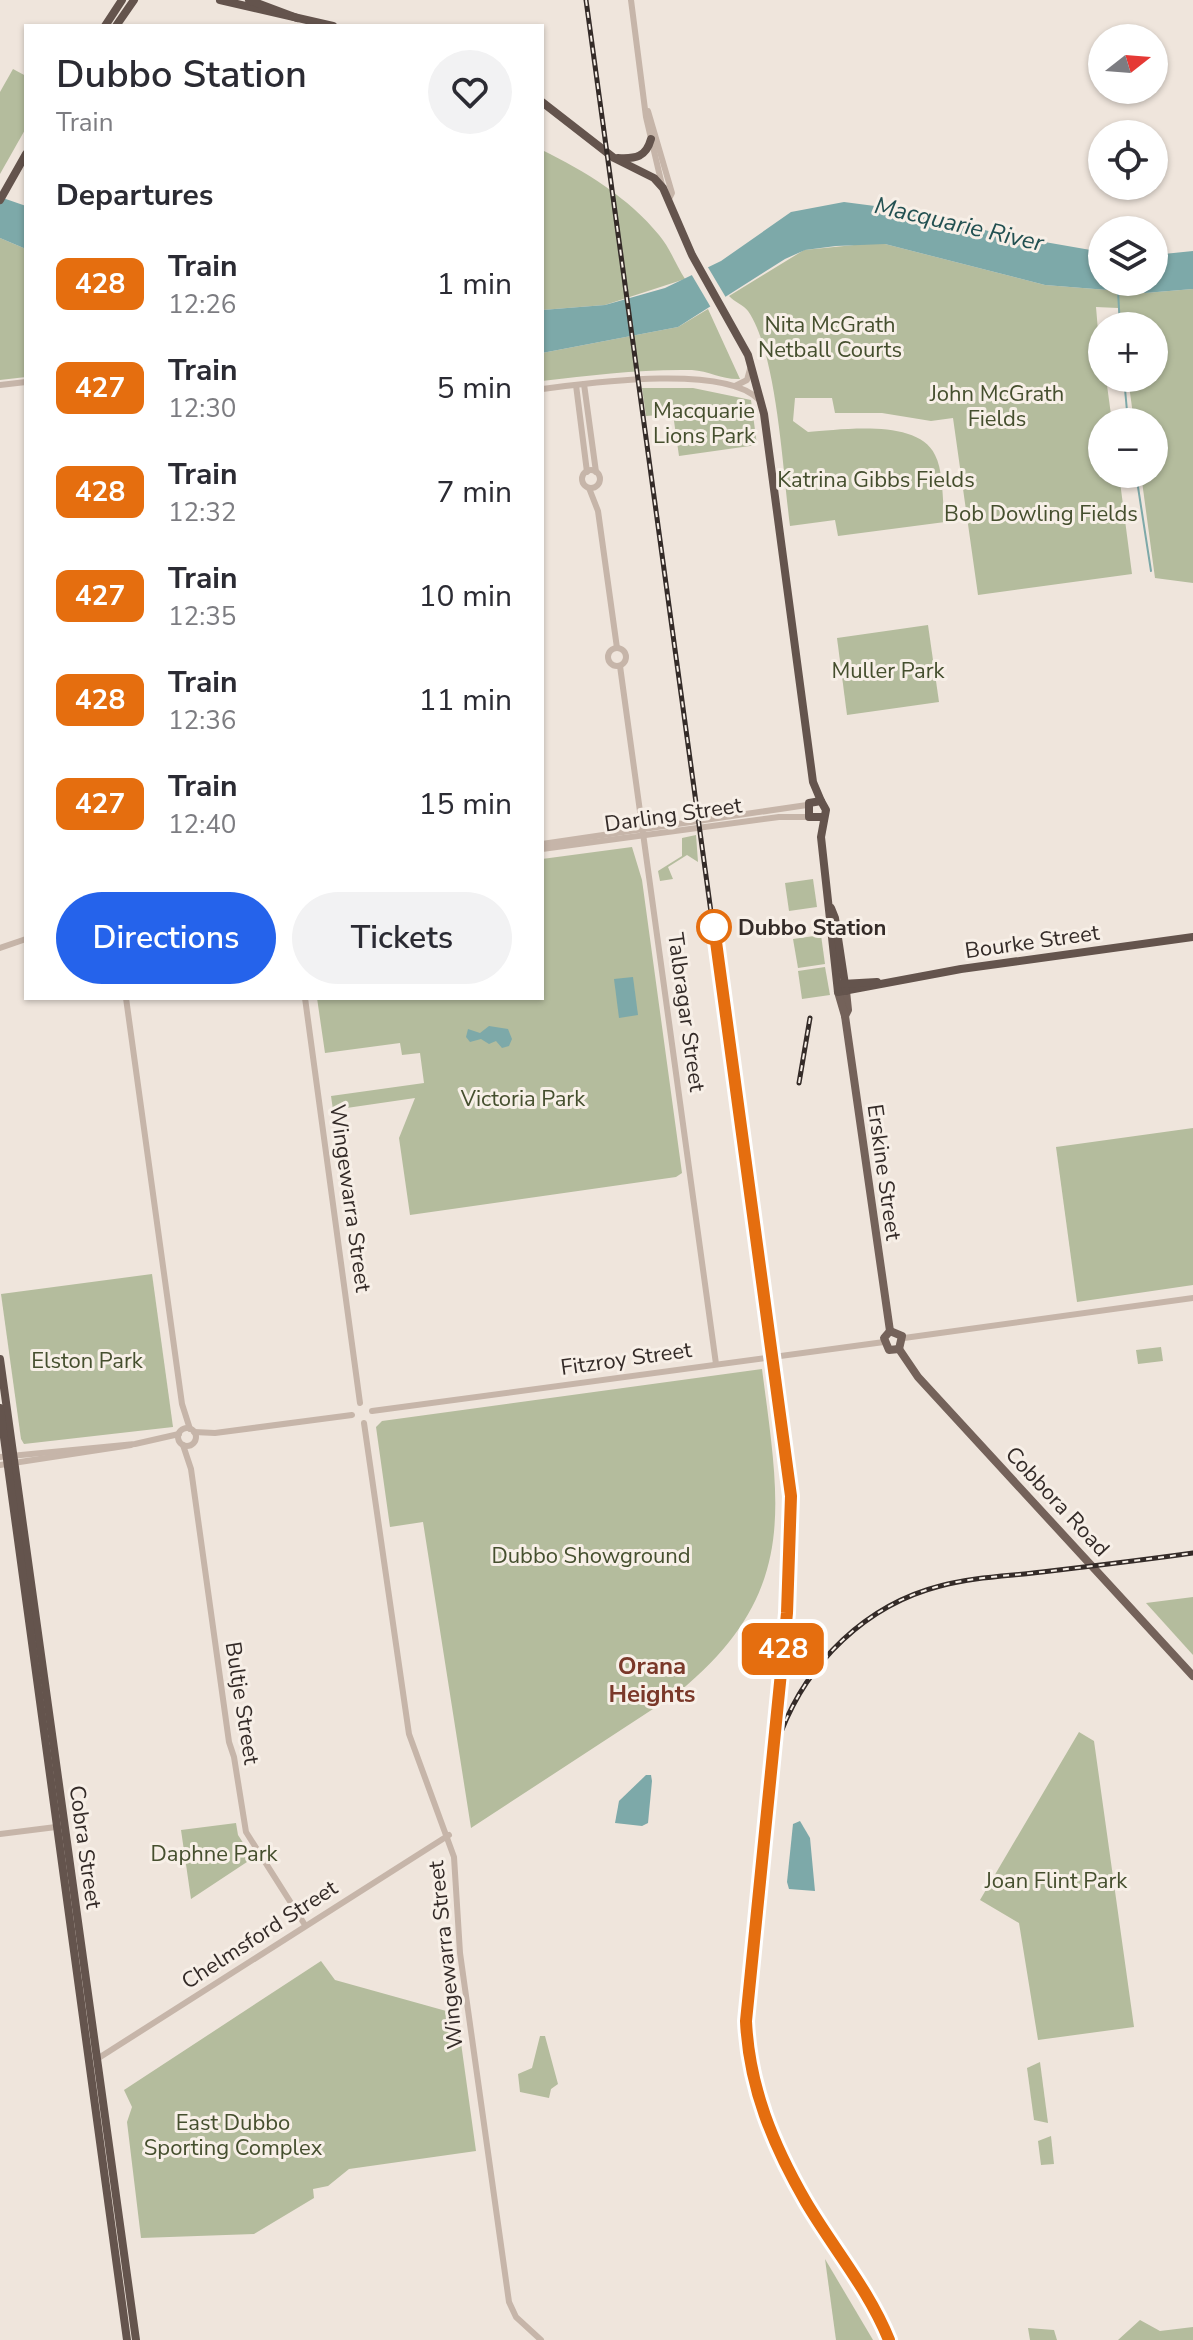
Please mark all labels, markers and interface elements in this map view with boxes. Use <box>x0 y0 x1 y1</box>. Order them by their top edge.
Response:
north arrow <box>1088 24 1168 104</box>
map controls <box>1088 24 1168 488</box>
text: Dubbo Station <box>56 49 307 100</box>
button: heart <box>428 50 512 134</box>
text: Train <box>56 105 113 140</box>
button: locate <box>1088 120 1168 200</box>
text: Departures <box>56 175 213 216</box>
water label: Macquarie River <box>871 189 1048 259</box>
button: layers <box>1088 216 1168 296</box>
text: Train <box>168 246 238 287</box>
text: 1 min <box>437 264 512 305</box>
text: 428 <box>75 265 125 303</box>
text: 12:26 <box>168 287 236 322</box>
park label: Nita McGrath Netball Courts <box>758 310 902 365</box>
button: + <box>1088 312 1168 392</box>
text: Train <box>168 350 238 391</box>
text: 5 min <box>437 368 512 409</box>
text: 427 <box>75 369 125 407</box>
park label: John McGrath Fields <box>929 379 1064 434</box>
text: 12:30 <box>168 391 236 426</box>
park label: Macquarie Lions Park <box>653 396 756 451</box>
button: − <box>1088 408 1168 488</box>
text: Train <box>168 454 238 495</box>
park label: Katrina Gibbs Fields <box>777 465 975 495</box>
text: 7 min <box>437 472 512 513</box>
text: 428 <box>75 473 125 511</box>
text: 12:32 <box>168 495 236 530</box>
park label: Bob Dowling Fields <box>944 499 1138 529</box>
text: Train <box>168 558 238 599</box>
text: 10 min <box>419 576 512 617</box>
text: 427 <box>75 577 125 615</box>
text: 12:35 <box>168 599 236 634</box>
park label: Muller Park <box>831 656 946 686</box>
text: Train <box>168 662 238 703</box>
text: 11 min <box>419 680 512 721</box>
text: 428 <box>75 681 125 719</box>
text: 12:36 <box>168 703 236 738</box>
text: Train <box>168 766 238 807</box>
text: 15 min <box>419 784 512 825</box>
text: 427 <box>75 785 125 823</box>
street label: Darling Street <box>602 790 744 839</box>
text: 12:40 <box>168 807 236 842</box>
button: Directions <box>56 892 276 984</box>
button: Tickets <box>292 892 512 984</box>
marker: Dubbo Station <box>697 910 731 944</box>
place label: Dubbo Station <box>738 913 886 943</box>
street label: Bourke Street <box>963 918 1102 966</box>
street label: Talbragar Street <box>660 931 712 1094</box>
park label: Victoria Park <box>460 1084 586 1114</box>
street label: Wingewarra Street <box>322 1102 378 1294</box>
street label: Erskine Street <box>860 1102 908 1242</box>
street label: Fitzroy Street <box>559 1335 694 1383</box>
park label: Elston Park <box>31 1346 144 1376</box>
street label: Cobbora Road <box>998 1440 1116 1563</box>
park label: Dubbo Showground <box>491 1541 691 1571</box>
line badge: 428 <box>737 1623 829 1675</box>
text: 428 <box>758 1630 808 1668</box>
street label: Bultje Street <box>218 1640 267 1767</box>
district label: Orana Heights <box>608 1650 696 1710</box>
street label: Cobra Street <box>62 1784 109 1911</box>
park label: Daphne Park <box>150 1839 279 1869</box>
street label: Wingewarra Street <box>421 1859 471 2051</box>
park label: Joan Flint Park <box>984 1866 1128 1896</box>
street label: Chelmsford Street <box>176 1873 344 1997</box>
park label: East Dubbo Sporting Complex <box>144 2108 323 2163</box>

